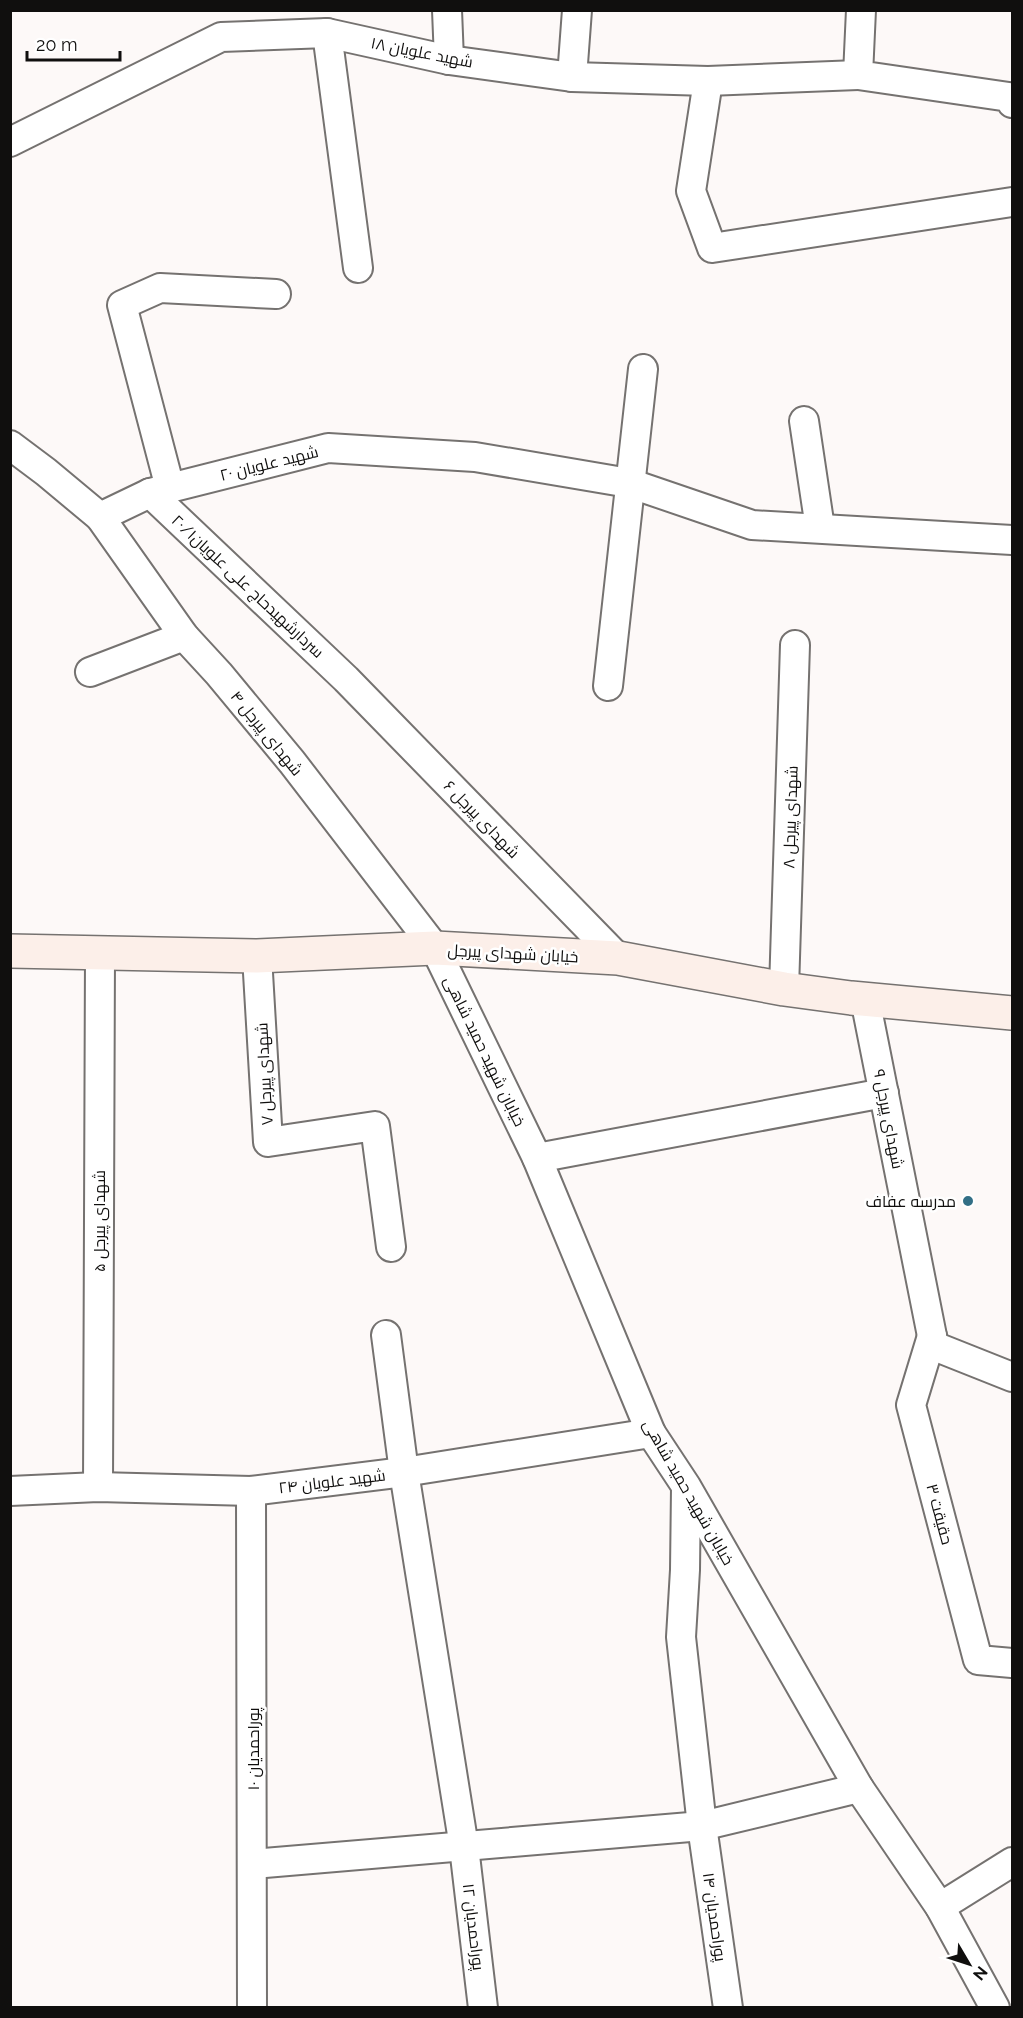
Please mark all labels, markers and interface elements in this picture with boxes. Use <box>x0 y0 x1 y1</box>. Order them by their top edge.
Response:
scale bar <box>27 24 120 62</box>
street label: شهید علویان ۱۸ <box>369 33 474 73</box>
text: 20 m <box>36 34 78 55</box>
street label: شهید علویان ۲۰ <box>218 442 321 486</box>
street label: سردارشهیدحاج علی علویان۲۰/۱ <box>166 511 328 663</box>
street label: شهدای پیرجل ۴ <box>225 687 307 781</box>
street label: شهدای پیرجل ۸ <box>779 765 804 869</box>
street label: شهدای پیرجل ۶ <box>438 777 523 864</box>
street label: خیابان شهدای پیرجل <box>447 941 579 968</box>
street label: خیابان شهید حمید شاهی <box>439 973 529 1130</box>
street label: شهدای پیرجل ۷ <box>252 1022 279 1126</box>
street label: شهدای پیرجل ۹ <box>868 1068 908 1171</box>
street label: شهدای پیرجل ۵ <box>90 1170 111 1272</box>
place label: مدرسه عفاف <box>865 1192 956 1211</box>
marker: مدرسه عفاف <box>961 1194 975 1208</box>
street label: خیابان شهید حمید شاهی <box>638 1416 738 1569</box>
street label: شهید علویان ۲۴ <box>278 1466 387 1498</box>
street label: حقیقت ۳ <box>922 1482 957 1547</box>
street label: پوراحمدیان ۱۰ <box>244 1707 265 1790</box>
street label: پوراحمدیان ۱۴ <box>697 1871 730 1964</box>
street label: پوراحمدیان ۱۲ <box>457 1883 488 1973</box>
north arrow <box>939 1934 999 1994</box>
text: N <box>969 1962 991 1984</box>

